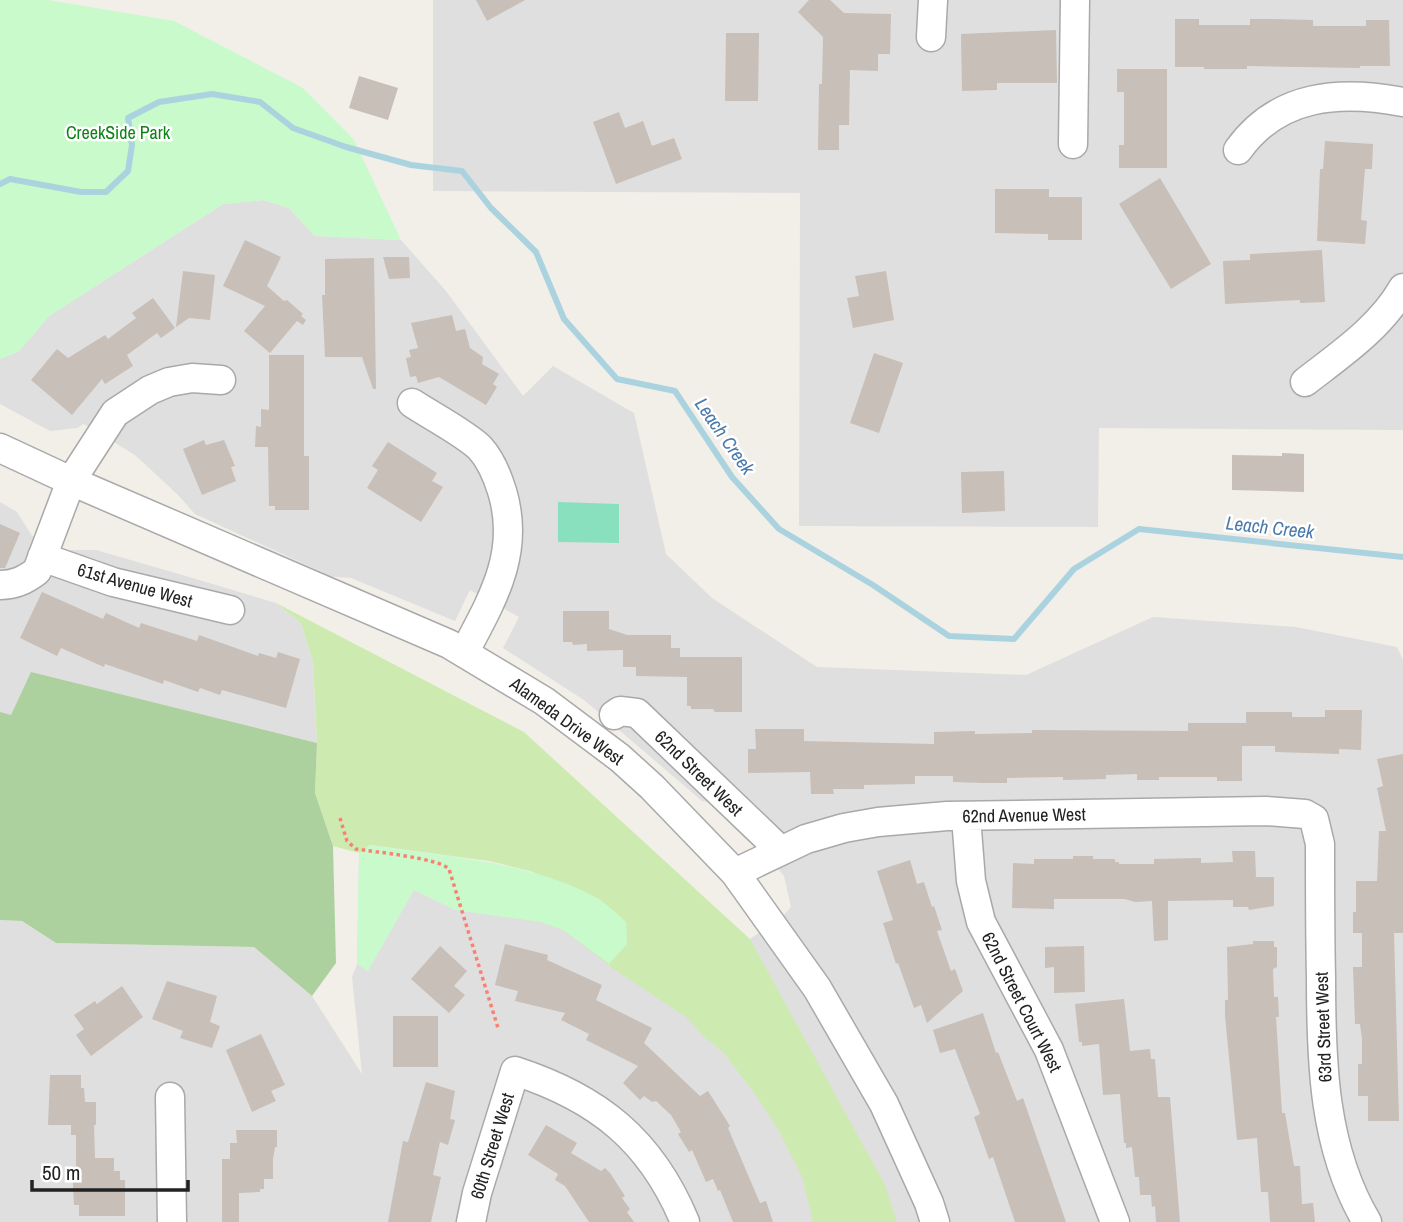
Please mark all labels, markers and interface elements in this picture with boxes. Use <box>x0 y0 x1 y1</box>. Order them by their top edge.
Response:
park label: CreekSide Park <box>66 120 171 145</box>
water label: Leach Creek <box>689 392 762 481</box>
water label: Leach Creek <box>1225 509 1316 545</box>
street label: 61st Avenue West <box>75 557 195 613</box>
street label: Alameda Drive West <box>504 671 629 771</box>
street label: 62nd Street West <box>649 724 749 822</box>
street label: 62nd Avenue West <box>962 801 1086 829</box>
street label: 62nd Street Court West <box>976 928 1068 1076</box>
street label: 63rd Street West <box>1309 971 1337 1083</box>
street label: 60th Street West <box>464 1090 520 1202</box>
scale bar <box>32 1148 187 1192</box>
text: 50 m <box>42 1158 80 1187</box>

